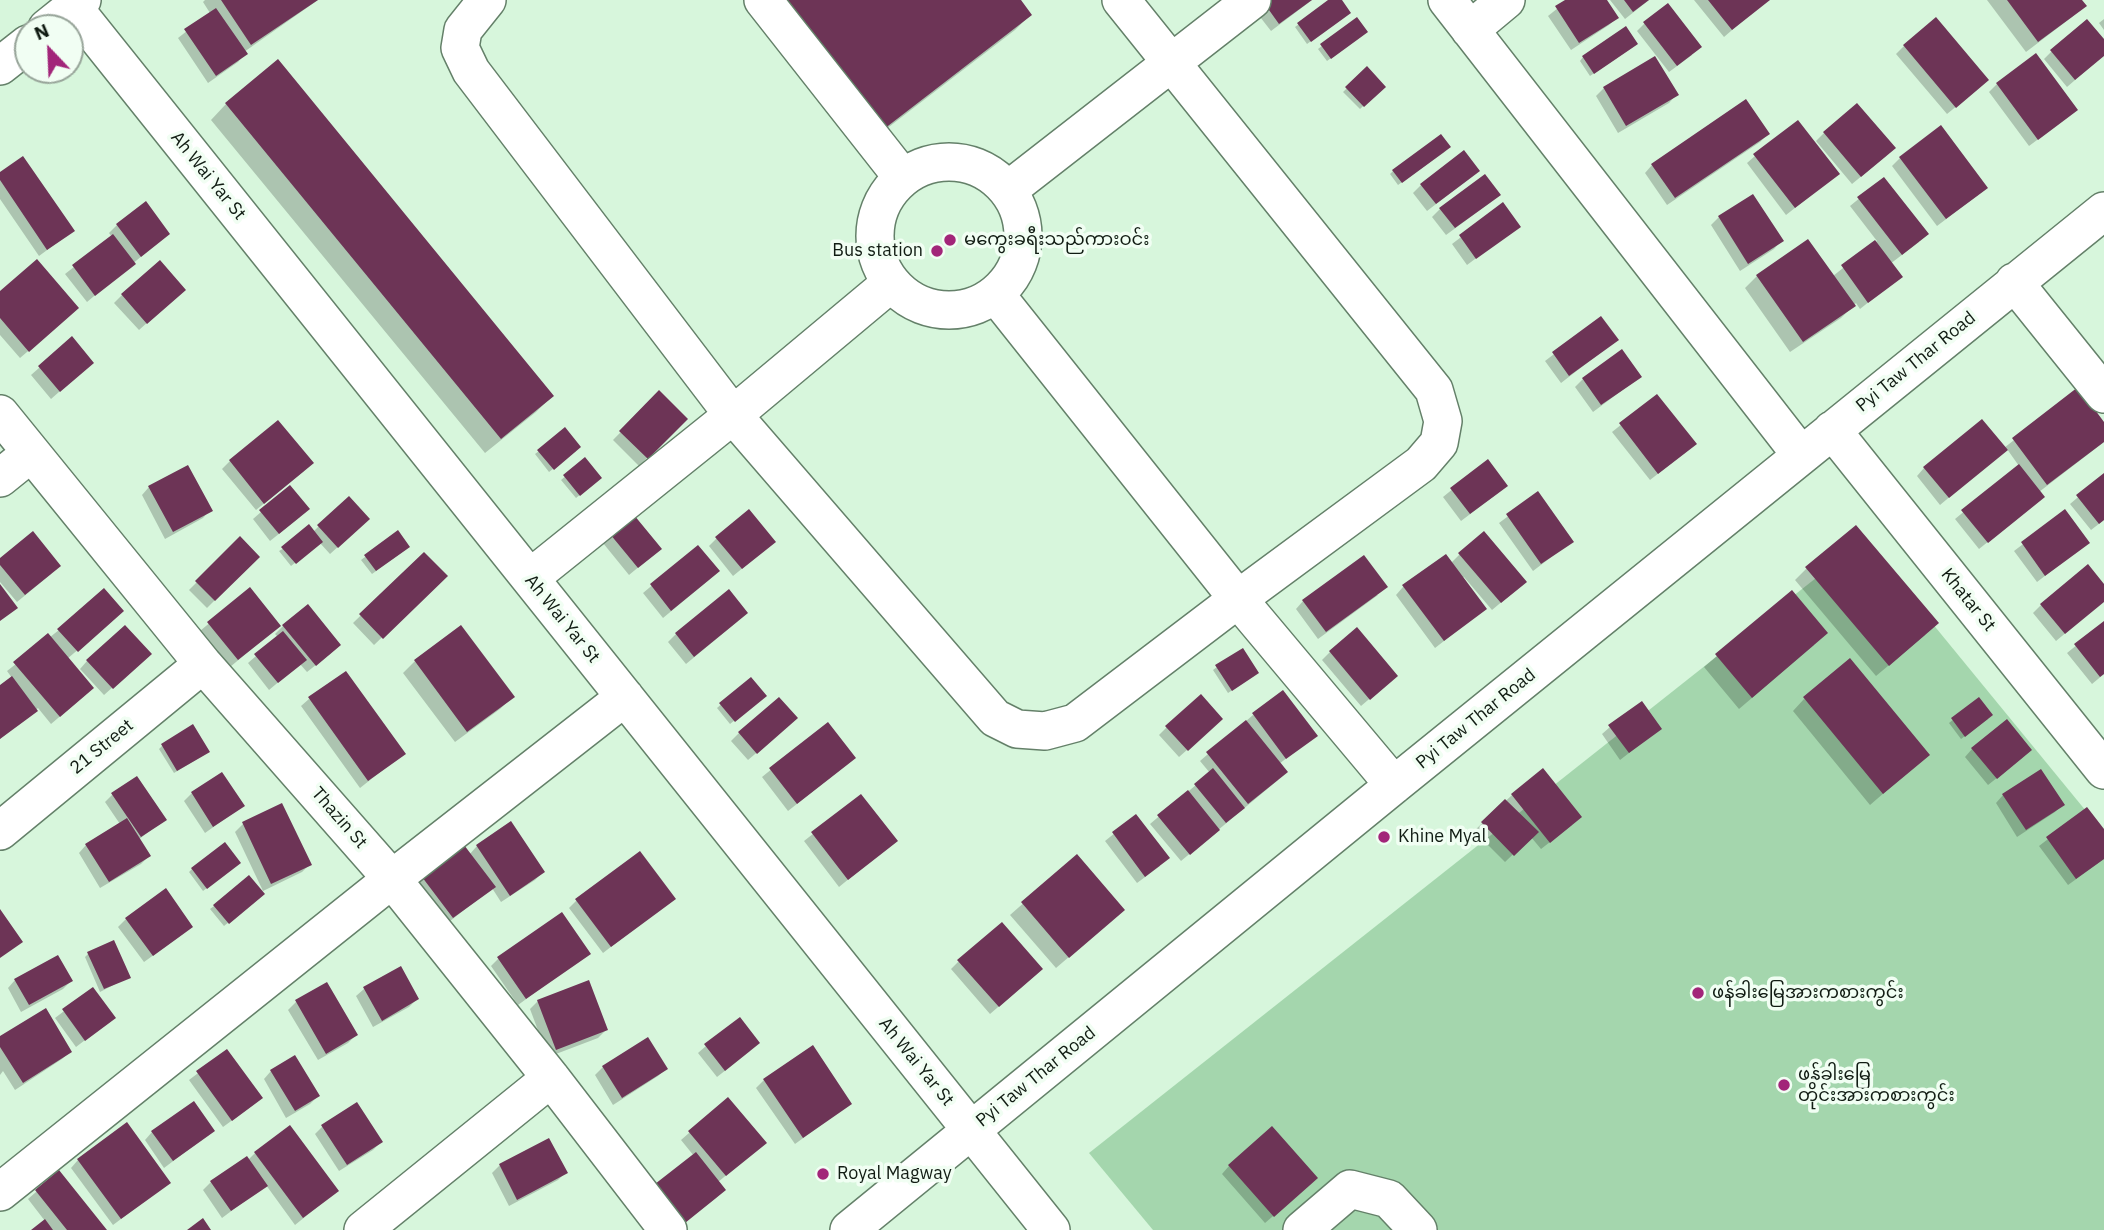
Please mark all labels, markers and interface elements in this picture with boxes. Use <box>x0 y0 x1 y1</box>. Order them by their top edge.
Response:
north arrow <box>14 14 84 84</box>
text: N <box>31 18 53 45</box>
street label: Ah Wai Yar St <box>166 128 250 224</box>
place label: မကွေးခရီးသည်ကားဝင်း <box>964 229 1150 251</box>
marker: မကွေးခရီးသည်ကားဝင်း <box>942 232 958 248</box>
place label: Bus station <box>832 240 923 262</box>
marker: Bus station <box>929 243 945 259</box>
street label: Pyi Taw Thar Road <box>1852 307 1980 417</box>
street label: Khatar St <box>1936 564 2000 636</box>
street label: Ah Wai Yar St <box>520 571 604 667</box>
street label: Pyi Taw Thar Road <box>1412 664 1540 774</box>
street label: 21 Street <box>66 715 138 779</box>
street label: Thazin St <box>306 783 372 853</box>
place label: Khine Myal <box>1398 826 1486 848</box>
marker: Khine Myal <box>1376 829 1392 845</box>
place label: ဖန်ခါးမြေအားကစားကွင်း <box>1712 982 1904 1004</box>
marker: ဖန်ခါးမြေအားကစားကွင်း <box>1690 985 1706 1001</box>
street label: Ah Wai Yar St <box>874 1014 958 1110</box>
street label: Pyi Taw Thar Road <box>972 1022 1100 1132</box>
place label: ဖန်ခါးမြေ တိုင်းအားကစားကွင်း <box>1798 1064 1955 1106</box>
marker: ဖန်ခါးမြေ တိုင်းအားကစားကွင်း <box>1776 1077 1792 1093</box>
place label: Royal Magway <box>837 1163 952 1185</box>
marker: Royal Magway <box>815 1166 831 1182</box>

